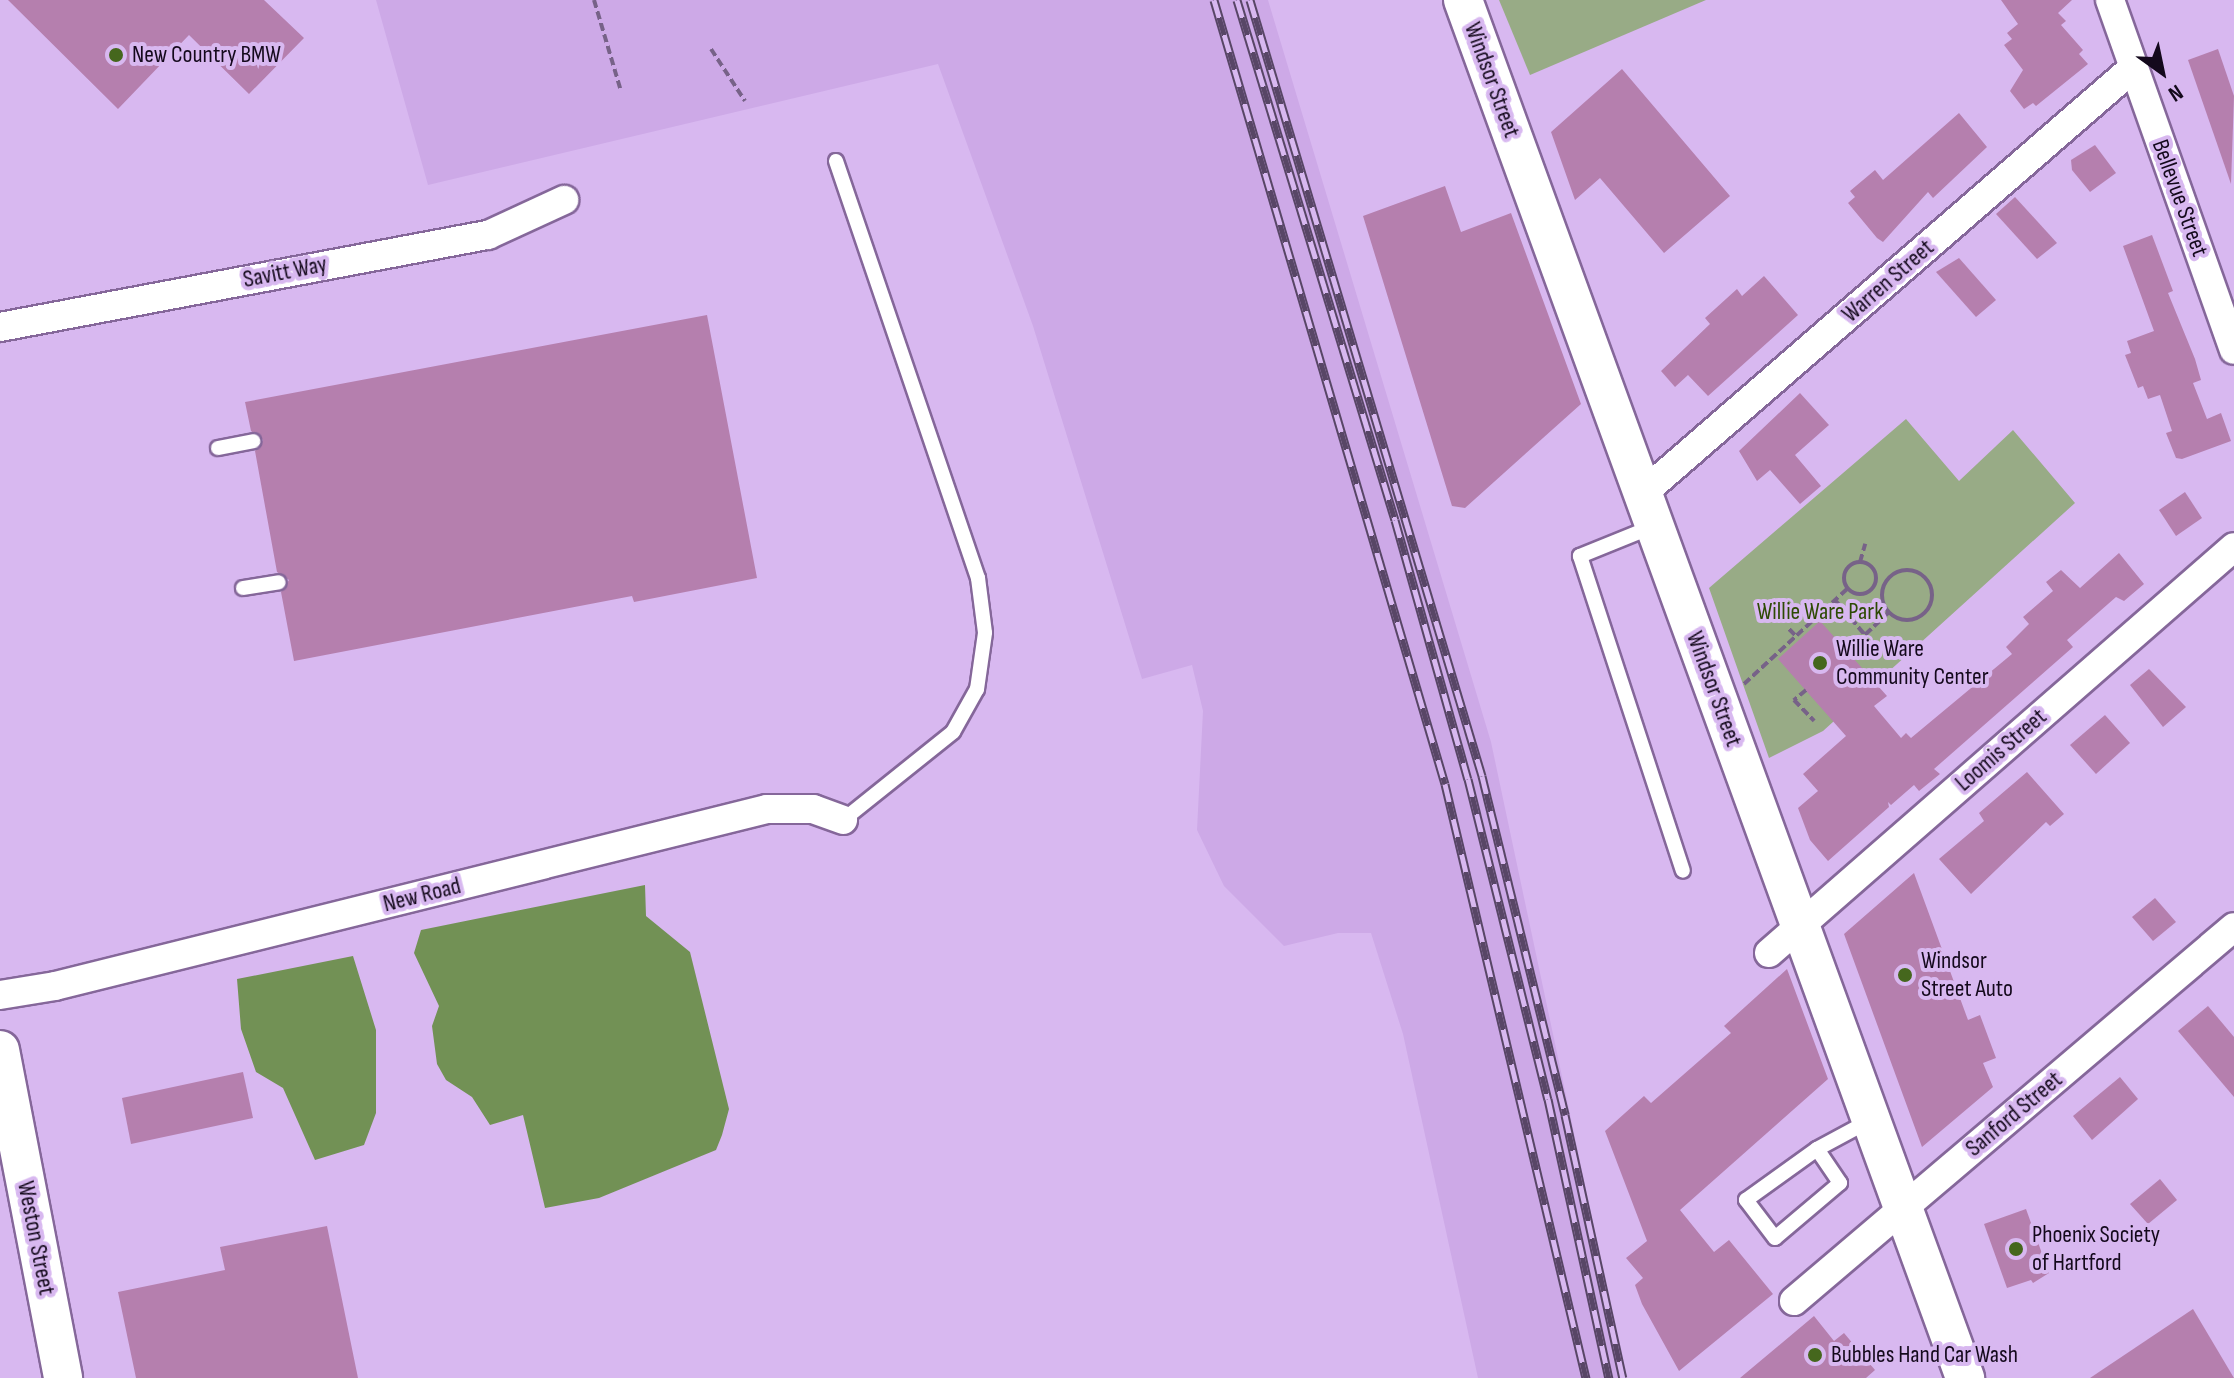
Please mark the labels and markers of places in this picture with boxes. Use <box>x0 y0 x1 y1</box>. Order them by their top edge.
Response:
place label: New Country BMW <box>132 41 281 69</box>
marker: New Country BMW <box>107 46 125 64</box>
place label: Willie Ware Community Center <box>1836 635 1989 691</box>
marker: Willie Ware Community Center <box>1811 654 1829 672</box>
place label: Windsor Street Auto <box>1921 947 2013 1003</box>
marker: Windsor Street Auto <box>1896 966 1914 984</box>
place label: Phoenix Society of Hartford <box>2032 1221 2160 1277</box>
marker: Phoenix Society of Hartford <box>2007 1240 2025 1258</box>
place label: Bubbles Hand Car Wash <box>1831 1341 2018 1369</box>
marker: Bubbles Hand Car Wash <box>1806 1346 1824 1364</box>

